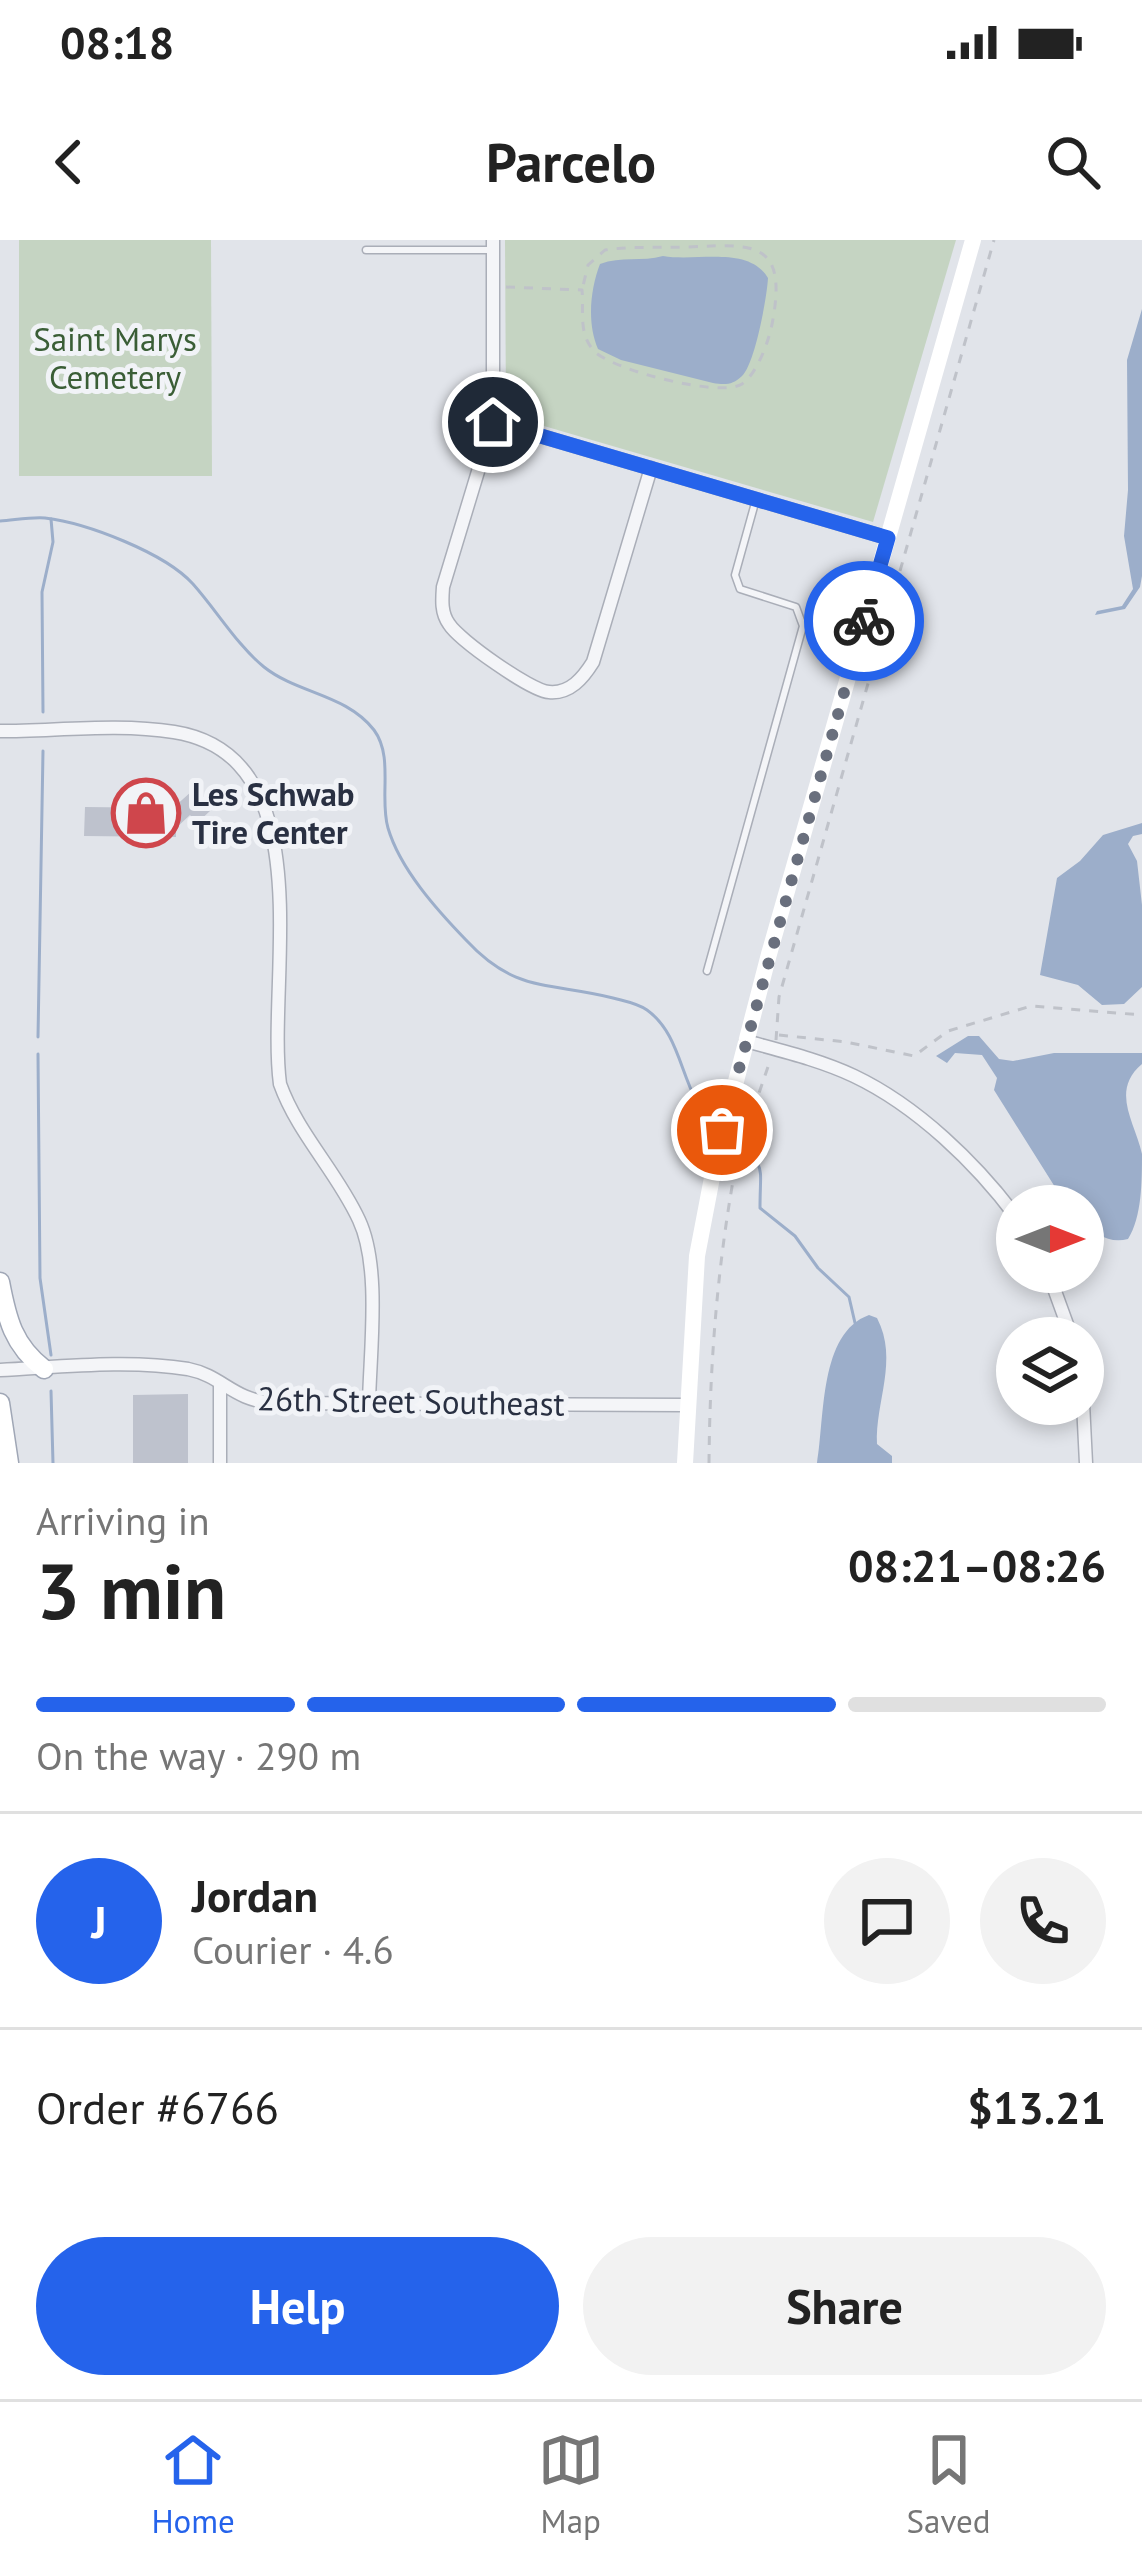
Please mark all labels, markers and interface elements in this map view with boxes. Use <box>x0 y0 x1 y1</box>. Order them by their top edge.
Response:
text: 08:18 <box>60 13 174 71</box>
text: Parcelo <box>486 127 656 197</box>
icon: back <box>36 129 102 195</box>
icon: search <box>1040 129 1106 195</box>
park label: Saint Marys Cemetery <box>33 317 197 398</box>
pin <box>442 371 544 473</box>
icon: home <box>460 389 526 455</box>
courier <box>804 561 924 681</box>
icon: bike <box>831 588 897 654</box>
place label: Les Schwab Tire Center <box>192 772 354 853</box>
shop icon: Les Schwab Tire Center <box>111 778 181 848</box>
pin <box>671 1079 773 1181</box>
icon: bag <box>689 1097 755 1163</box>
north arrow <box>996 1185 1104 1293</box>
map controls <box>996 1185 1104 1425</box>
button: layers <box>996 1317 1104 1425</box>
street label: 26th Street Southeast <box>257 1376 565 1425</box>
text: Arriving in <box>36 1495 210 1546</box>
text: 08:21–08:26 <box>848 1536 1106 1594</box>
text: 3 min <box>36 1540 226 1641</box>
text: On the way · 290 m <box>36 1730 361 1781</box>
button: chat <box>824 1858 950 1984</box>
button: phone <box>980 1858 1106 1984</box>
text: Jordan <box>192 1866 318 1924</box>
text: J <box>91 1892 107 1950</box>
text: Courier · 4.6 <box>192 1924 394 1975</box>
text: Order #6766 <box>36 2078 279 2136</box>
text: $13.21 <box>967 2078 1106 2136</box>
button: Help <box>36 2237 559 2375</box>
button: Share <box>583 2237 1106 2375</box>
tab: Home <box>151 2427 235 2542</box>
tab: Map <box>538 2427 604 2542</box>
tab: Saved <box>907 2427 991 2542</box>

